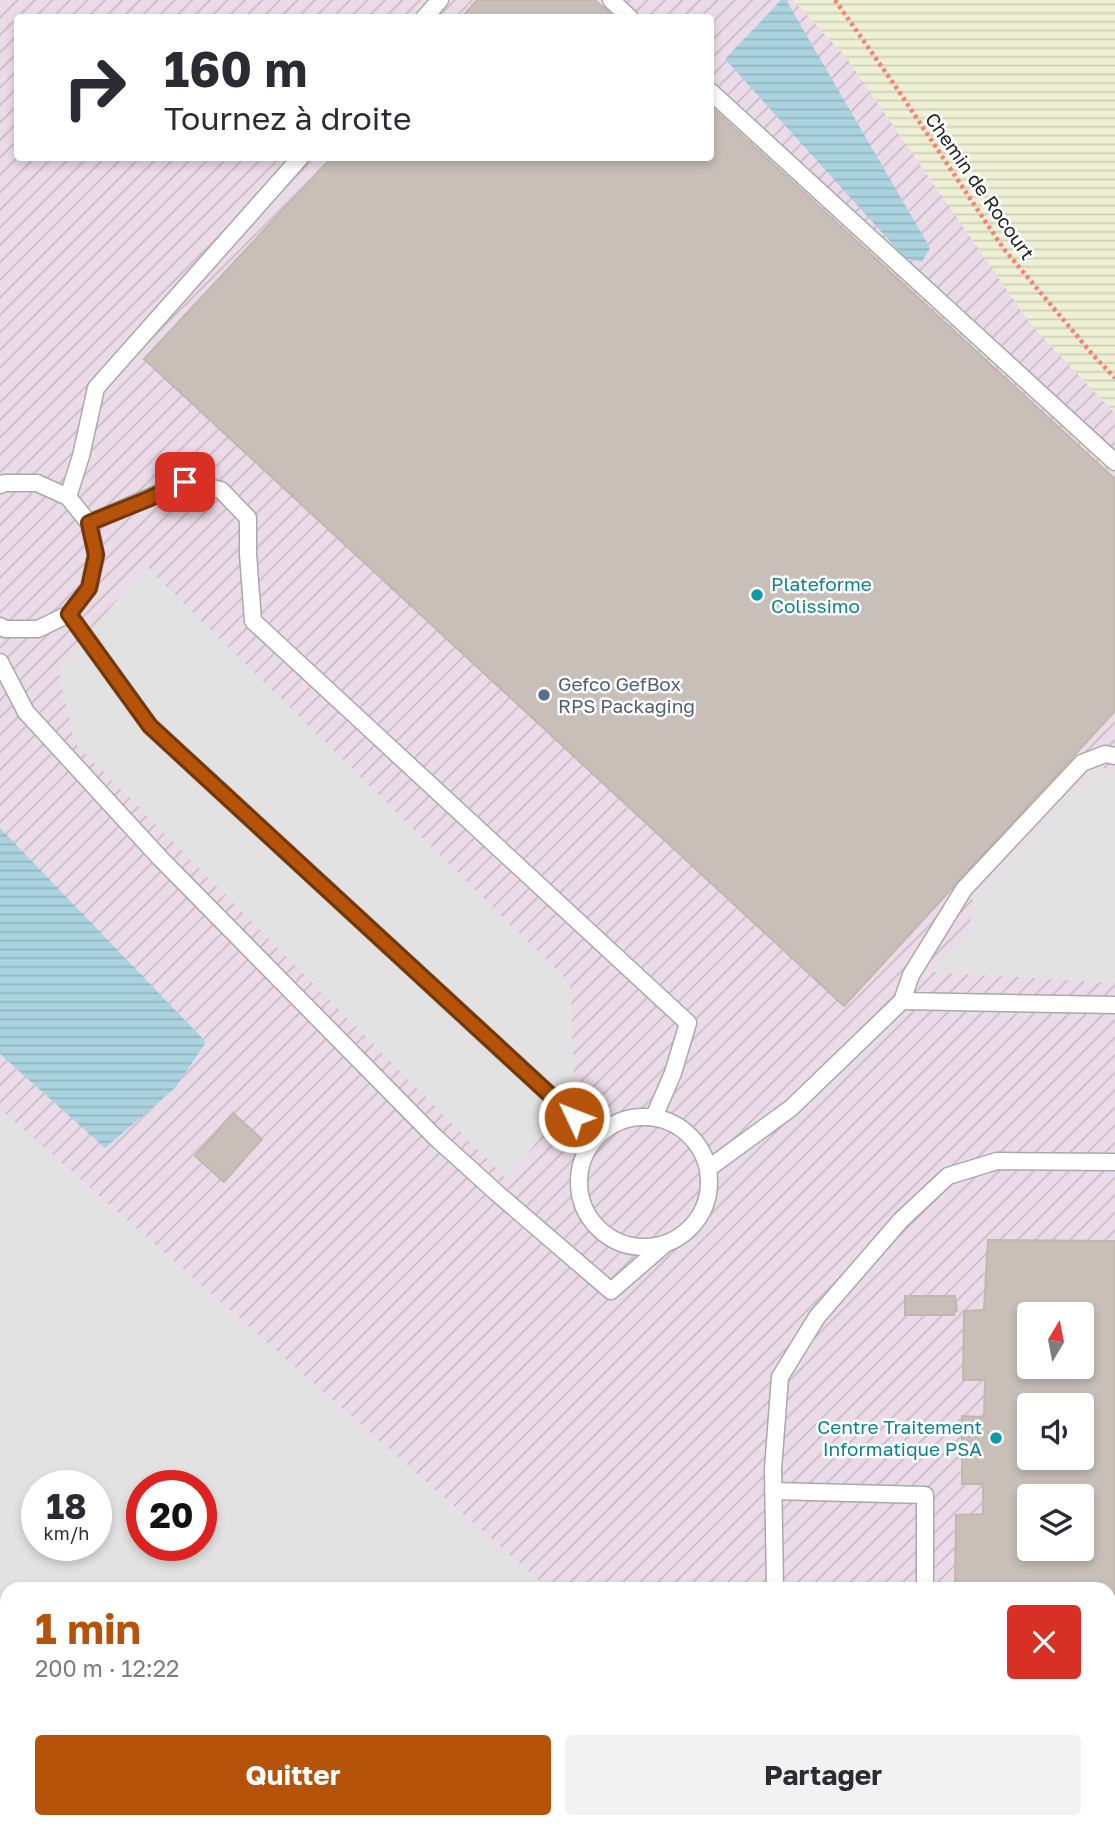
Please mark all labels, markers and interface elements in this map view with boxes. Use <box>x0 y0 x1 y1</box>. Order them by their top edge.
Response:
text: 160 m <box>164 39 307 98</box>
icon: right <box>49 42 140 133</box>
text: Tournez à droite <box>164 99 412 137</box>
street label: Chemin de Rocourt <box>921 108 1040 264</box>
pin <box>155 452 215 512</box>
icon: arrive <box>166 463 204 501</box>
place label: Plateforme Colissimo <box>771 572 872 617</box>
marker: Plateforme Colissimo <box>749 587 765 603</box>
place label: Gefco GefBox RPS Packaging <box>558 672 695 717</box>
marker: Gefco GefBox RPS Packaging <box>536 687 552 703</box>
position arrow <box>537 1080 611 1154</box>
north arrow <box>1017 1302 1094 1379</box>
map controls <box>1017 1302 1094 1561</box>
button: sound <box>1017 1393 1094 1470</box>
place label: Centre Traitement Informatique PSA <box>817 1415 982 1460</box>
marker: Centre Traitement Informatique PSA <box>988 1430 1004 1446</box>
speed limit sign: 20 <box>126 1470 217 1561</box>
button: layers <box>1017 1484 1094 1561</box>
text: 18 <box>46 1485 87 1527</box>
text: km/h <box>44 1522 89 1544</box>
text: 1 min <box>35 1603 141 1653</box>
button: close <box>1007 1605 1081 1679</box>
text: 200 m · 12:22 <box>35 1654 179 1682</box>
button: Quitter <box>35 1735 551 1815</box>
button: Partager <box>565 1735 1081 1815</box>

